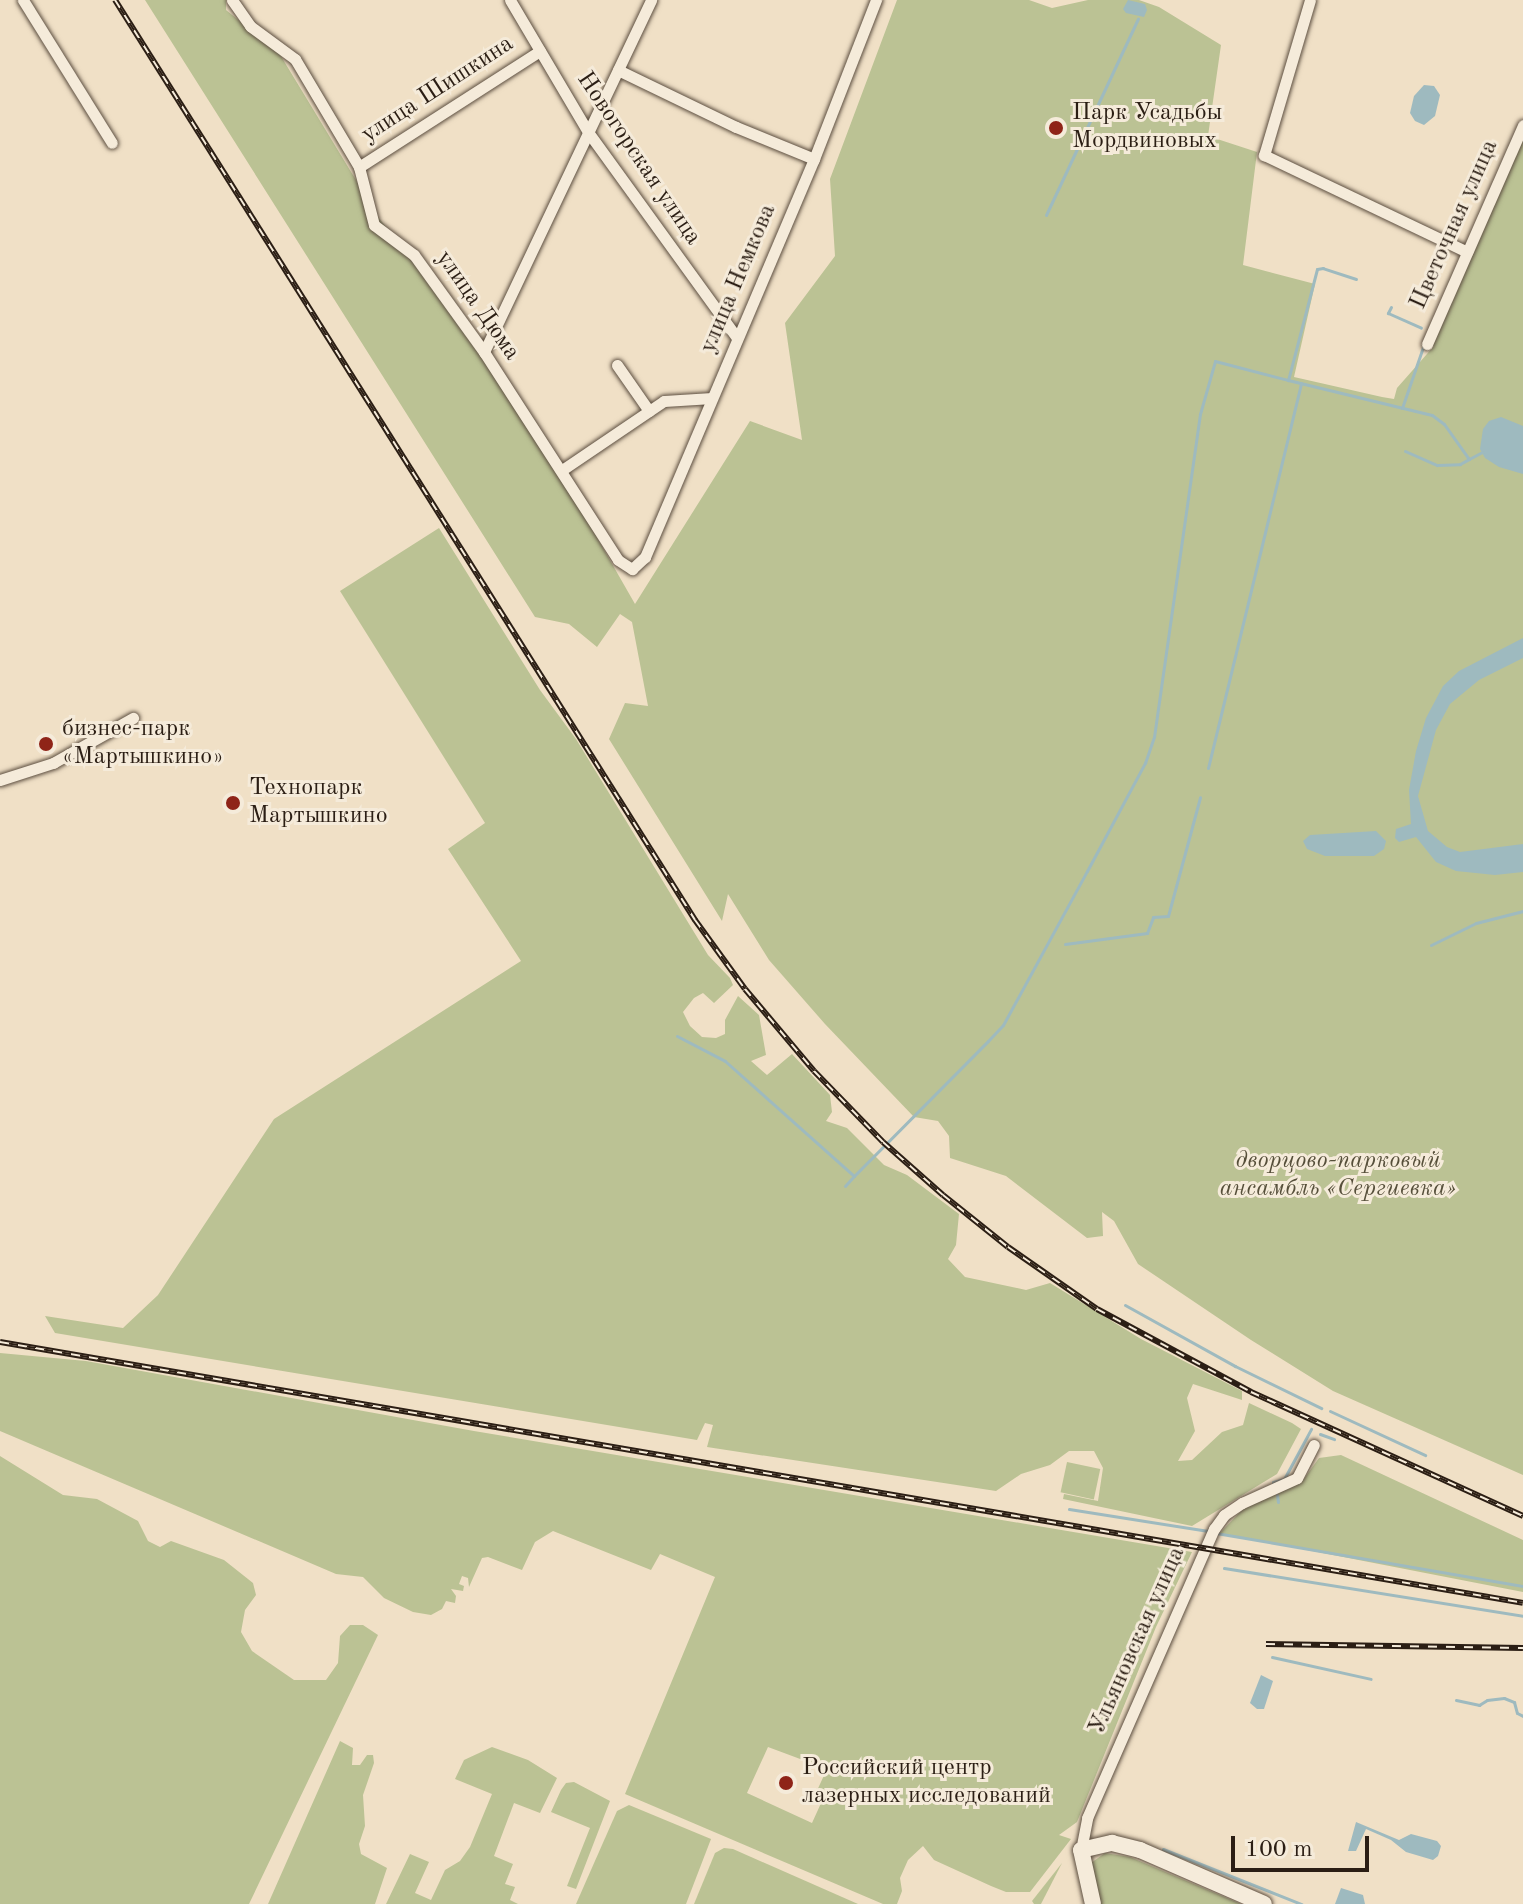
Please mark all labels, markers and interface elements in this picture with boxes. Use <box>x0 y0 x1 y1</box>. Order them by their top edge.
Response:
street label: улица Шишкина <box>356 30 520 150</box>
street label: Новогорская улица <box>569 67 707 251</box>
place label: Парк Усадьбы Мордвиновых <box>1072 100 1222 156</box>
marker: Парк Усадьбы Мордвиновых <box>1047 119 1065 137</box>
street label: Цветочная улица <box>1405 136 1505 314</box>
street label: улица Немкова <box>695 200 783 358</box>
street label: улица Дюма <box>429 246 525 366</box>
place label: бизнес-парк «Мартышкино» <box>62 716 224 772</box>
marker: бизнес-парк «Мартышкино» <box>37 735 55 753</box>
place label: Технопарк Мартышкино <box>249 775 388 831</box>
marker: Технопарк Мартышкино <box>224 794 242 812</box>
park label: дворцово-парковый ансамбль «Сергиевка» <box>1220 1148 1456 1204</box>
street label: Ульяновская улица <box>1084 1543 1192 1739</box>
place label: Российский центр лазерных исследований <box>802 1755 1051 1811</box>
marker: Российский центр лазерных исследований <box>777 1774 795 1792</box>
scale bar <box>1235 1820 1373 1870</box>
text: 100 m <box>1245 1838 1313 1862</box>

